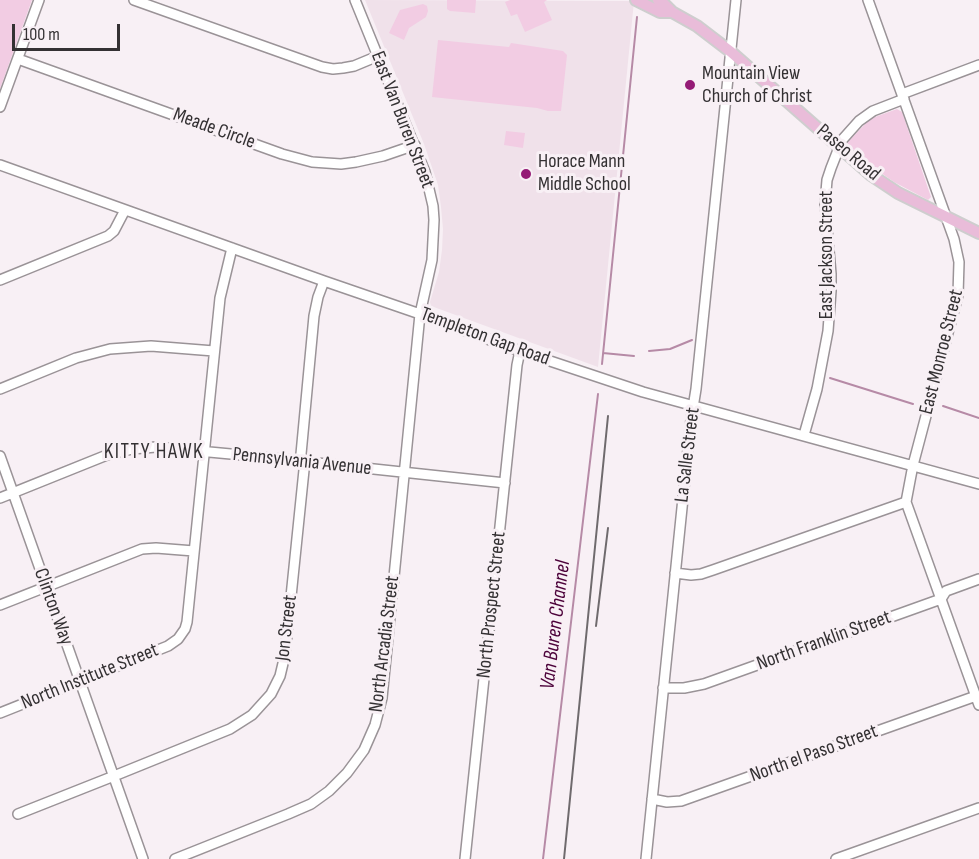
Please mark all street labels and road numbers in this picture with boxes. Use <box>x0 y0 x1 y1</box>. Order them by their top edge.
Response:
street label: East Van Buren Street <box>365 48 439 192</box>
street label: Meade Circle <box>170 103 258 155</box>
street label: Paseo Road <box>811 119 885 187</box>
street label: East Jackson Street <box>815 191 839 319</box>
street label: East Monroe Street <box>915 287 969 417</box>
street label: Templeton Gap Road <box>417 302 553 372</box>
street label: La Salle Street <box>670 406 706 504</box>
street label: Pennsylvania Avenue <box>231 443 373 481</box>
street label: North Prospect Street <box>472 530 512 680</box>
street label: Clinton Way <box>28 565 78 649</box>
street label: North Arcadia Street <box>365 574 405 714</box>
street label: Jon Street <box>271 594 303 662</box>
street label: North Franklin Street <box>754 606 894 676</box>
street label: North Institute Street <box>18 639 162 715</box>
street label: North el Paso Street <box>747 720 881 788</box>

